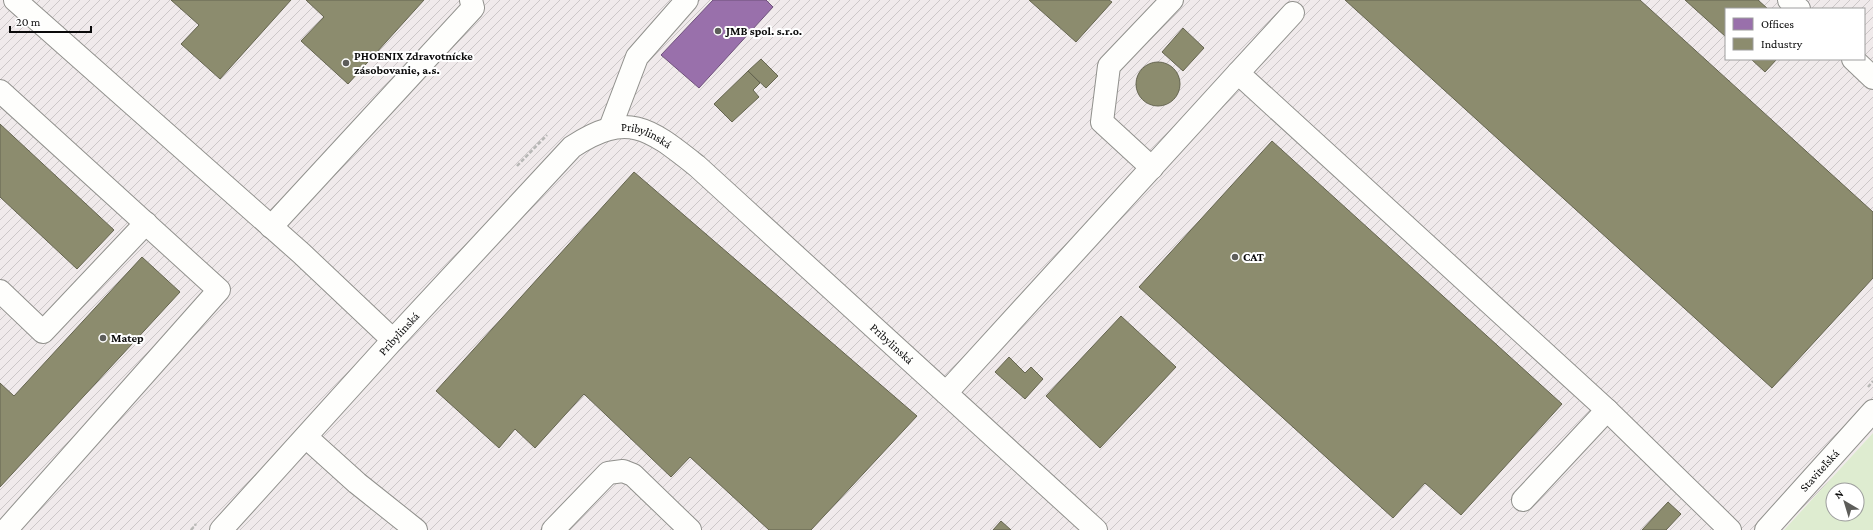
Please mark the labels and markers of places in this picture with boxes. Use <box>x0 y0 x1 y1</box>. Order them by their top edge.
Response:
place label: JMB spol. s.r.o. <box>724 24 802 38</box>
marker: JMB spol. s.r.o. <box>713 26 723 36</box>
place label: PHOENIX Zdravotnícke zásobovanie, a.s. <box>354 49 473 77</box>
marker: PHOENIX Zdravotnícke zásobovanie, a.s. <box>341 58 351 68</box>
place label: CAT <box>1243 250 1264 264</box>
marker: CAT <box>1230 252 1240 262</box>
place label: Matep <box>111 331 144 345</box>
marker: Matep <box>98 333 108 343</box>

